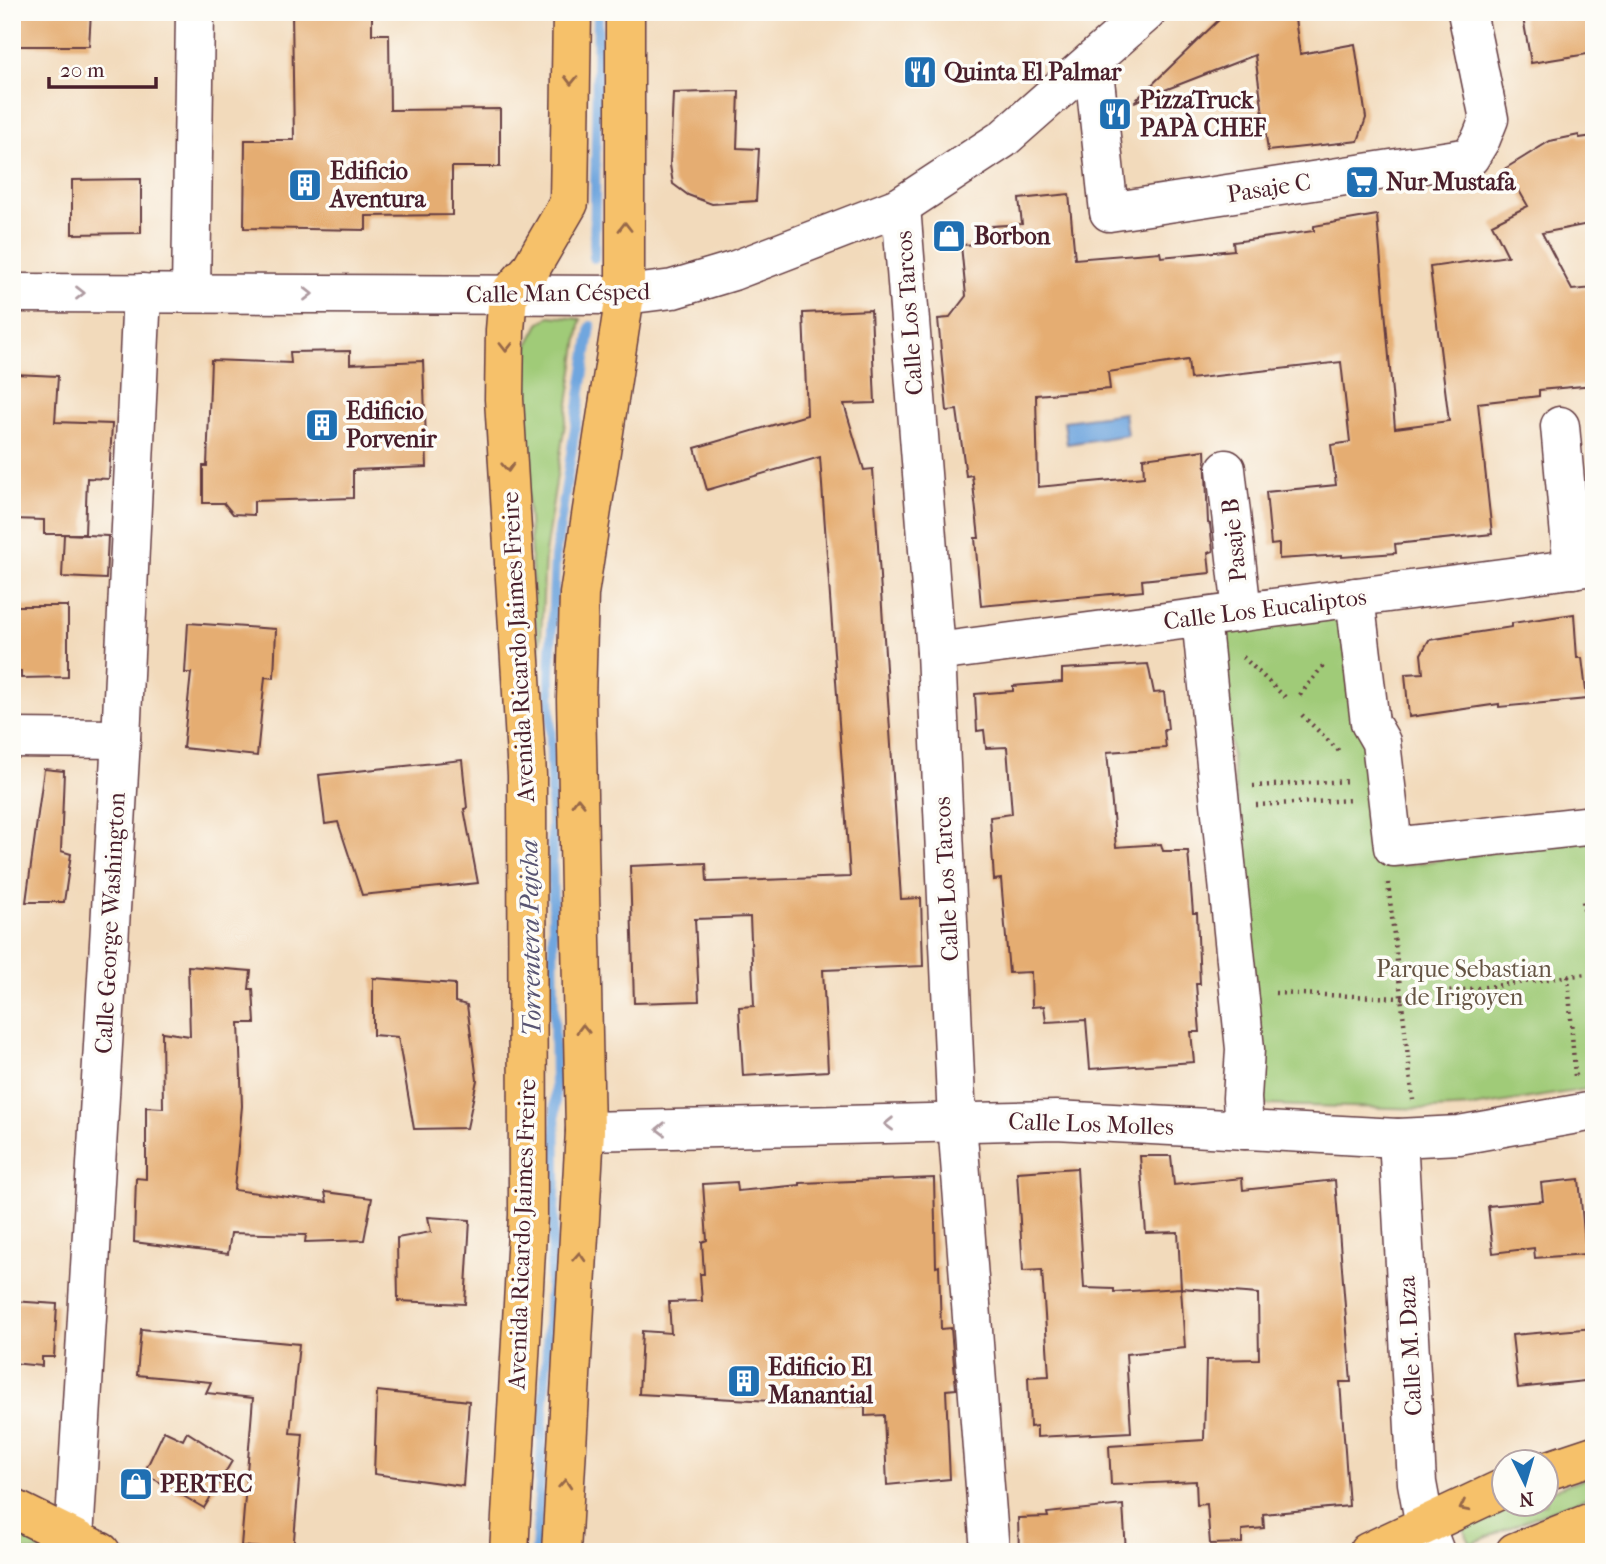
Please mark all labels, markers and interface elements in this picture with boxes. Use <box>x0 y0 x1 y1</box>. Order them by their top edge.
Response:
scale bar <box>49 46 156 90</box>
restaurant icon: Quinta El Palmar <box>901 53 939 91</box>
text: 20 m <box>60 58 105 82</box>
place label: Quinta El Palmar <box>944 58 1122 86</box>
one-way arrow <box>563 76 579 86</box>
place label: PizzaTruck PAPÀ CHEF <box>1140 86 1266 142</box>
restaurant icon: PizzaTruck PAPÀ CHEF <box>1096 95 1134 133</box>
place label: Edificio Aventura <box>328 157 427 213</box>
supermarket icon: Nur Mustafa <box>1343 163 1381 201</box>
building icon: Edificio Aventura <box>286 166 324 204</box>
street label: Pasaje C <box>1225 168 1313 208</box>
place label: Nur Mustafa <box>1386 168 1516 196</box>
shop icon: Borbon <box>930 217 968 255</box>
one-way arrow <box>617 221 633 232</box>
place label: Borbon <box>974 222 1051 250</box>
street label: Calle Los Tarcos <box>889 230 929 396</box>
street label: Calle Man Césped <box>466 277 651 309</box>
one-way arrow <box>76 285 86 301</box>
one-way arrow <box>303 286 314 302</box>
one-way arrow <box>498 341 513 352</box>
place label: Edificio Porvenir <box>346 397 438 453</box>
building icon: Edificio Porvenir <box>303 406 341 444</box>
one-way arrow <box>501 461 516 472</box>
street label: Avenida Ricardo Jaimes Freire <box>496 491 540 804</box>
street label: Pasaje B <box>1216 497 1252 583</box>
street label: Calle Los Eucaliptos <box>1162 583 1368 635</box>
street label: Calle George Washington <box>89 791 131 1055</box>
one-way arrow <box>570 796 586 807</box>
street label: Calle Los Tarcos <box>928 796 964 962</box>
water label: Torrentera Pajcha <box>513 839 548 1037</box>
park label: Parque Sebastian de Irigoyen <box>1376 955 1552 1011</box>
one-way arrow <box>575 1023 591 1034</box>
street label: Avenida Ricardo Jaimes Freire <box>503 1078 541 1391</box>
street label: Calle Los Molles <box>1008 1107 1174 1141</box>
one-way arrow <box>883 1116 894 1132</box>
one-way arrow <box>656 1121 666 1137</box>
one-way arrow <box>572 1251 587 1262</box>
street label: Calle M. Daza <box>1392 1274 1428 1417</box>
place label: Edificio El Manantial <box>768 1353 874 1409</box>
building icon: Edificio El Manantial <box>725 1362 763 1400</box>
north arrow <box>1490 1448 1560 1518</box>
shop icon: PERTEC <box>117 1465 155 1503</box>
place label: PERTEC <box>160 1470 253 1498</box>
one-way arrow <box>557 1478 572 1489</box>
text: N <box>1518 1487 1535 1511</box>
one-way arrow <box>1459 1498 1471 1512</box>

